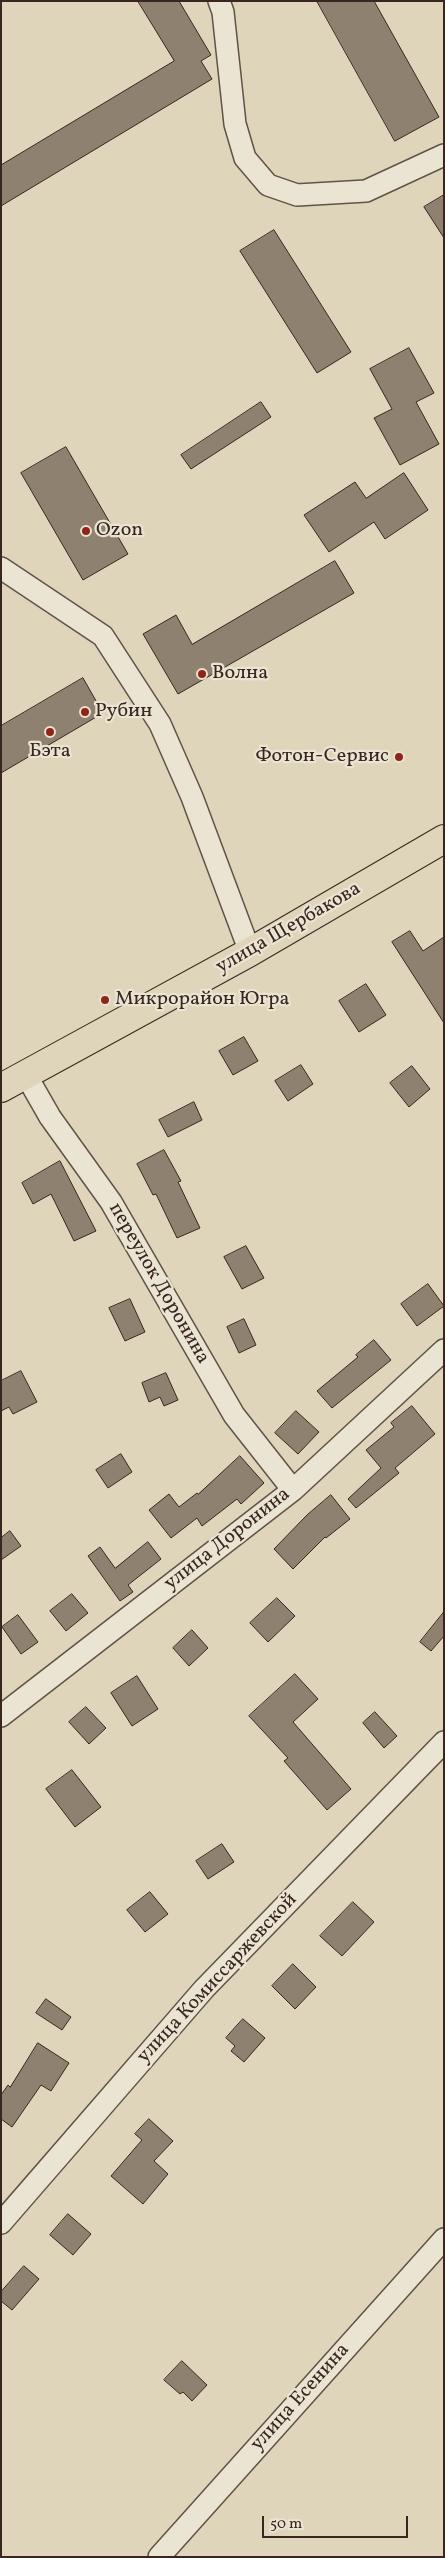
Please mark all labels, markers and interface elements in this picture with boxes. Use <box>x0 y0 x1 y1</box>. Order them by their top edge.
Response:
place label: Ozon <box>96 519 143 543</box>
marker: Ozon <box>80 525 92 537</box>
place label: Волна <box>212 662 268 686</box>
marker: Волна <box>196 668 208 680</box>
place label: Рубин <box>95 700 152 724</box>
marker: Рубин <box>79 706 91 718</box>
marker: Бэта <box>44 726 56 738</box>
place label: Бэта <box>29 740 71 764</box>
place label: Фотон-Сервис <box>255 745 389 769</box>
marker: Фотон-Сервис <box>393 751 405 763</box>
street label: улица Щербакова <box>212 878 366 980</box>
place label: Микрорайон Югра <box>115 988 289 1012</box>
marker: Микрорайон Югра <box>99 994 111 1006</box>
street label: переулок Доронина <box>102 1199 214 1369</box>
street label: улица Доронина <box>160 1483 296 1597</box>
street label: улица Комиссаржевской <box>133 1889 303 2069</box>
street label: улица Есенина <box>246 2339 356 2457</box>
scale bar <box>265 2506 411 2538</box>
text: 50 m <box>270 2514 302 2535</box>

